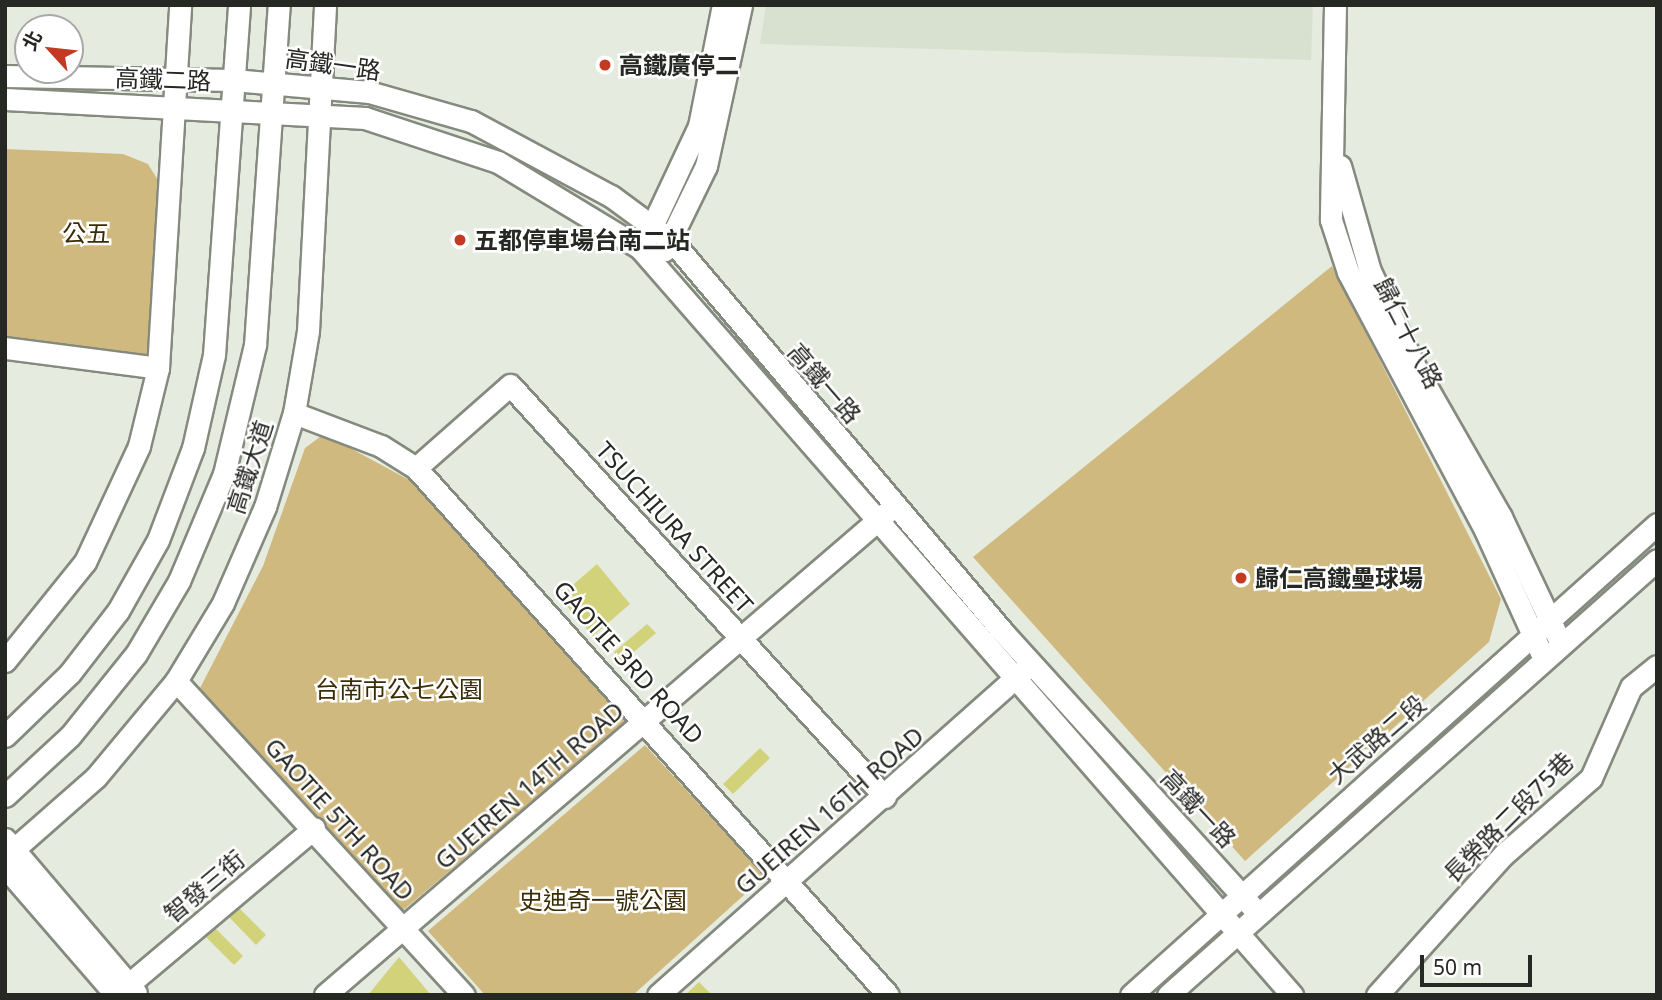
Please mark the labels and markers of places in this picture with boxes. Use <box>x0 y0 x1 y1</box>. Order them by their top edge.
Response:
place label: 高鐵廣停二 <box>619 51 739 79</box>
marker: 高鐵廣停二 <box>597 57 613 73</box>
place label: 五都停車場台南二站 <box>474 226 690 254</box>
marker: 五都停車場台南二站 <box>452 232 468 248</box>
place label: 歸仁高鐵壘球場 <box>1255 564 1423 592</box>
marker: 歸仁高鐵壘球場 <box>1233 570 1249 586</box>

